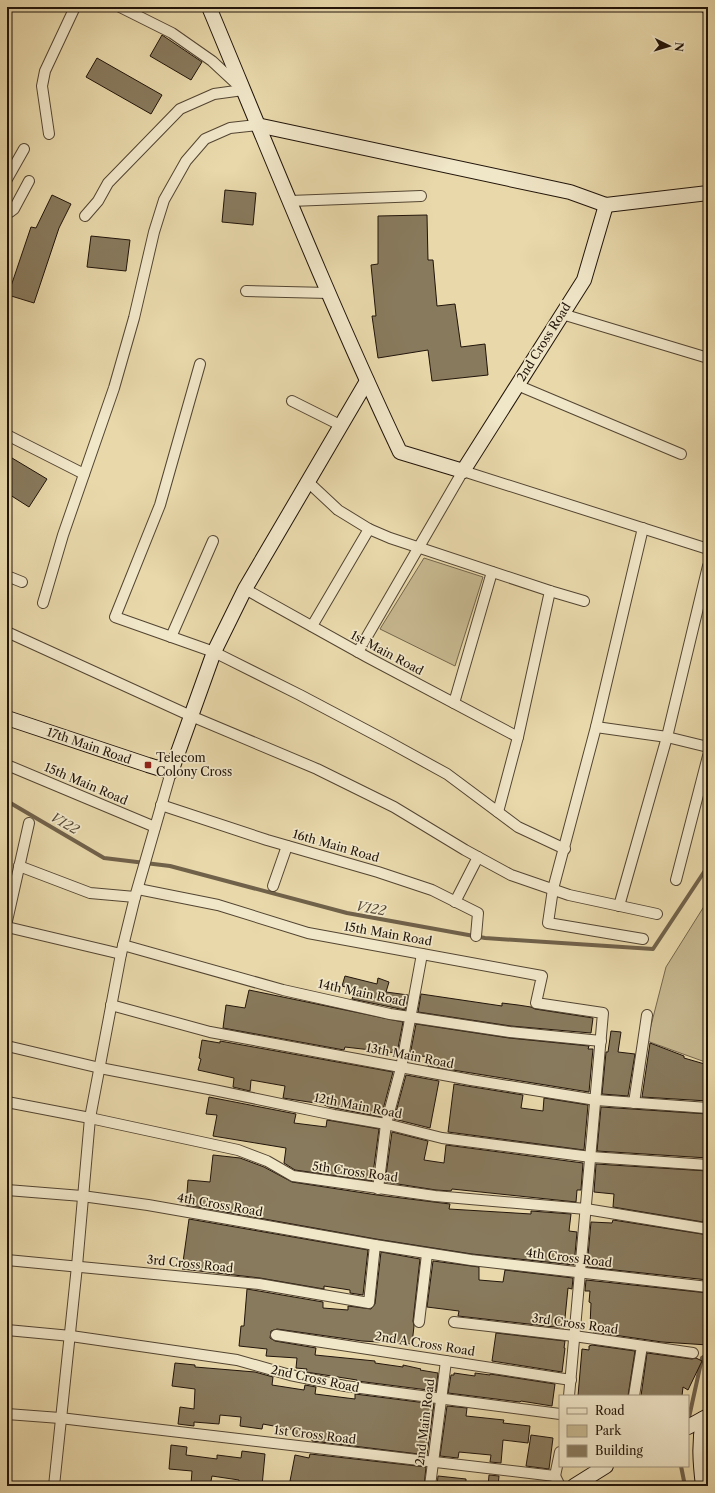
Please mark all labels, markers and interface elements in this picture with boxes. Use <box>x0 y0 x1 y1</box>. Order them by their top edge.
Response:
north arrow <box>649 26 689 66</box>
text: N <box>672 41 686 53</box>
street label: 2nd Cross Road <box>513 299 574 384</box>
street label: 1st Main Road <box>348 627 427 678</box>
street label: 17th Main Road <box>45 724 134 767</box>
place label: Telecom Colony Cross <box>156 750 232 779</box>
street label: 15th Main Road <box>42 759 131 808</box>
marker: Telecom Colony Cross <box>143 760 153 770</box>
water label: V122 <box>48 809 82 838</box>
street label: 16th Main Road <box>291 826 382 865</box>
water label: V122 <box>355 898 388 919</box>
street label: 15th Main Road <box>343 918 434 949</box>
street label: 14th Main Road <box>317 976 408 1009</box>
street label: 13th Main Road <box>365 1040 456 1071</box>
street label: 12th Main Road <box>313 1090 404 1122</box>
street label: 5th Cross Road <box>311 1158 400 1185</box>
street label: 4th Cross Road <box>176 1190 265 1220</box>
street label: 4th Cross Road <box>525 1245 614 1270</box>
street label: 3rd Cross Road <box>146 1252 235 1276</box>
street label: 3rd Cross Road <box>531 1310 620 1337</box>
street label: 2nd A Cross Road <box>374 1328 477 1359</box>
street label: 2nd Cross Road <box>270 1362 361 1395</box>
street label: 2nd Main Road <box>412 1377 437 1466</box>
legend <box>559 1395 689 1467</box>
text: Road <box>595 1403 625 1418</box>
street label: 1st Cross Road <box>273 1422 358 1447</box>
text: Park <box>595 1423 622 1438</box>
text: Building <box>595 1443 643 1458</box>

